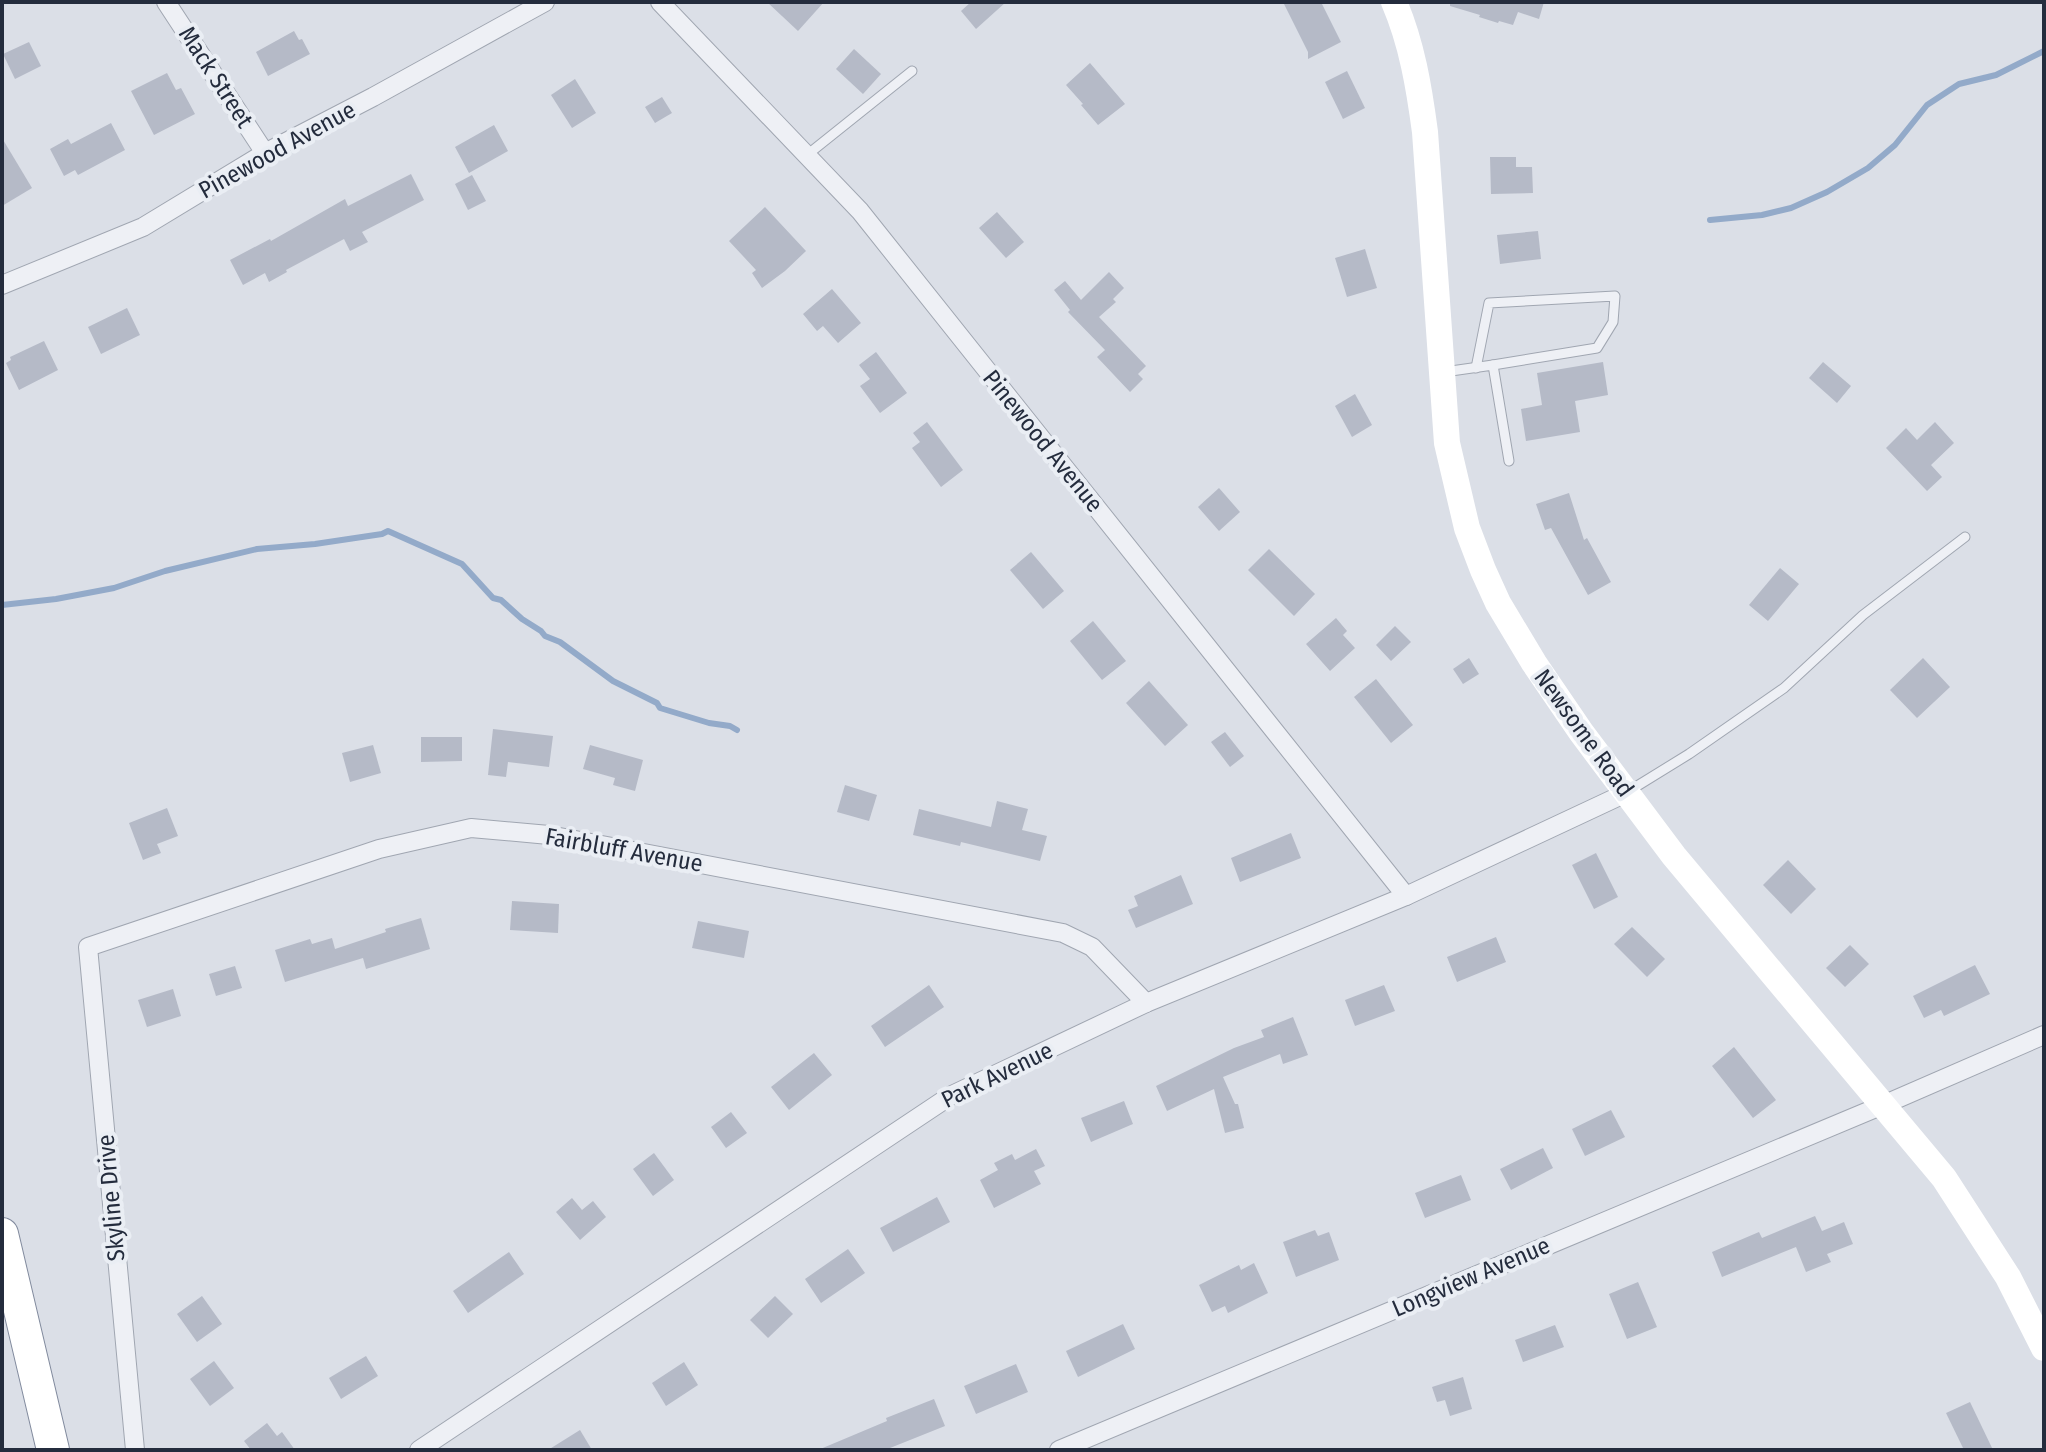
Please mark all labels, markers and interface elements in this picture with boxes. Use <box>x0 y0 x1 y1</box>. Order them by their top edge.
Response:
street label: Mack Street <box>173 21 259 133</box>
street label: Pinewood Avenue <box>194 95 360 205</box>
street label: Pinewood Avenue <box>977 364 1109 518</box>
street label: Newsome Road <box>1528 664 1640 802</box>
street label: Fairbluff Avenue <box>543 822 705 878</box>
street label: Park Avenue <box>937 1036 1057 1114</box>
street label: Skyline Drive <box>92 1133 130 1263</box>
street label: Longview Avenue <box>1388 1231 1554 1323</box>

